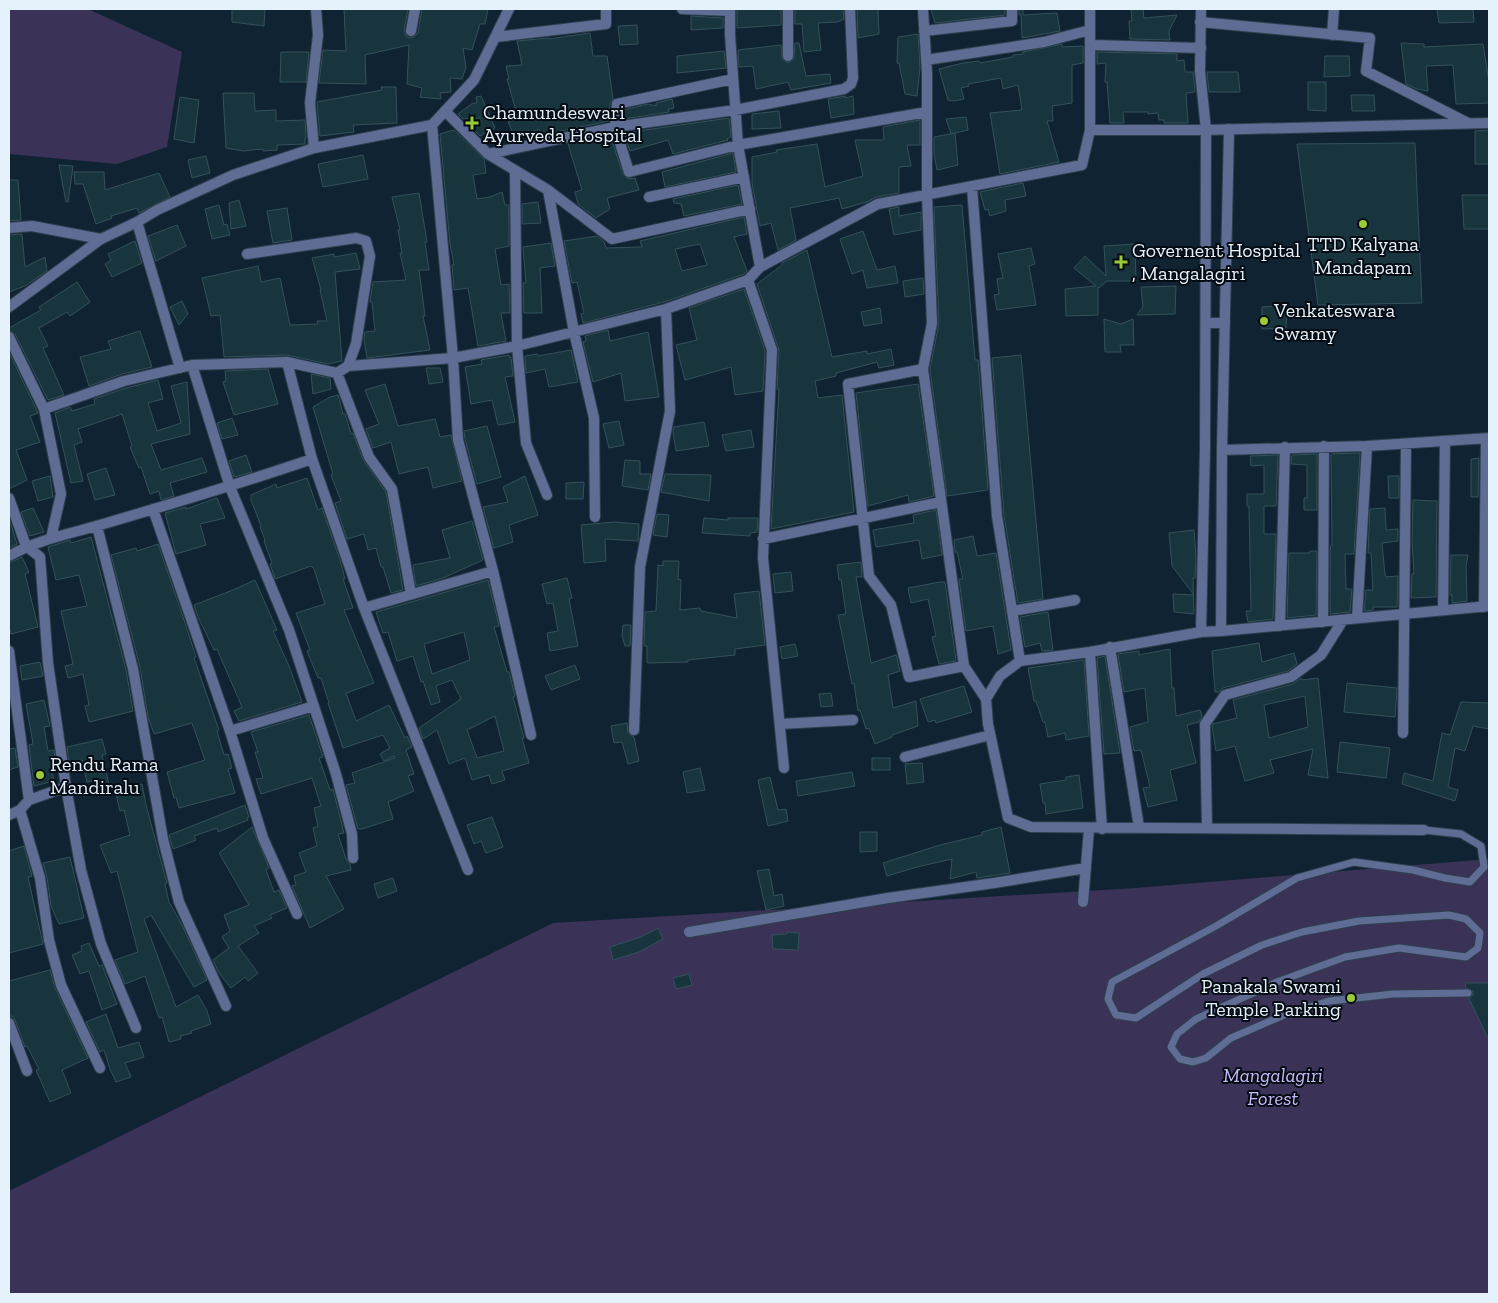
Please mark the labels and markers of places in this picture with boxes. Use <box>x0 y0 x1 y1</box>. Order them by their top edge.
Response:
place label: Chamundeswari Ayurveda Hospital <box>483 100 642 147</box>
marker: Chamundeswari Ayurveda Hospital <box>465 116 479 130</box>
marker: TTD Kalyana Mandapam <box>1357 218 1369 230</box>
place label: TTD Kalyana Mandapam <box>1307 232 1419 279</box>
place label: Governent Hospital , Mangalagiri <box>1132 238 1300 285</box>
marker: Governent Hospital , Mangalagiri <box>1114 255 1128 269</box>
place label: Venkateswara Swamy <box>1273 298 1396 345</box>
marker: Venkateswara Swamy <box>1258 315 1270 327</box>
place label: Rendu Rama Mandiralu <box>50 752 159 799</box>
marker: Rendu Rama Mandiralu <box>34 769 46 781</box>
place label: Panakala Swami Temple Parking <box>1201 974 1341 1021</box>
marker: Panakala Swami Temple Parking <box>1345 992 1357 1004</box>

